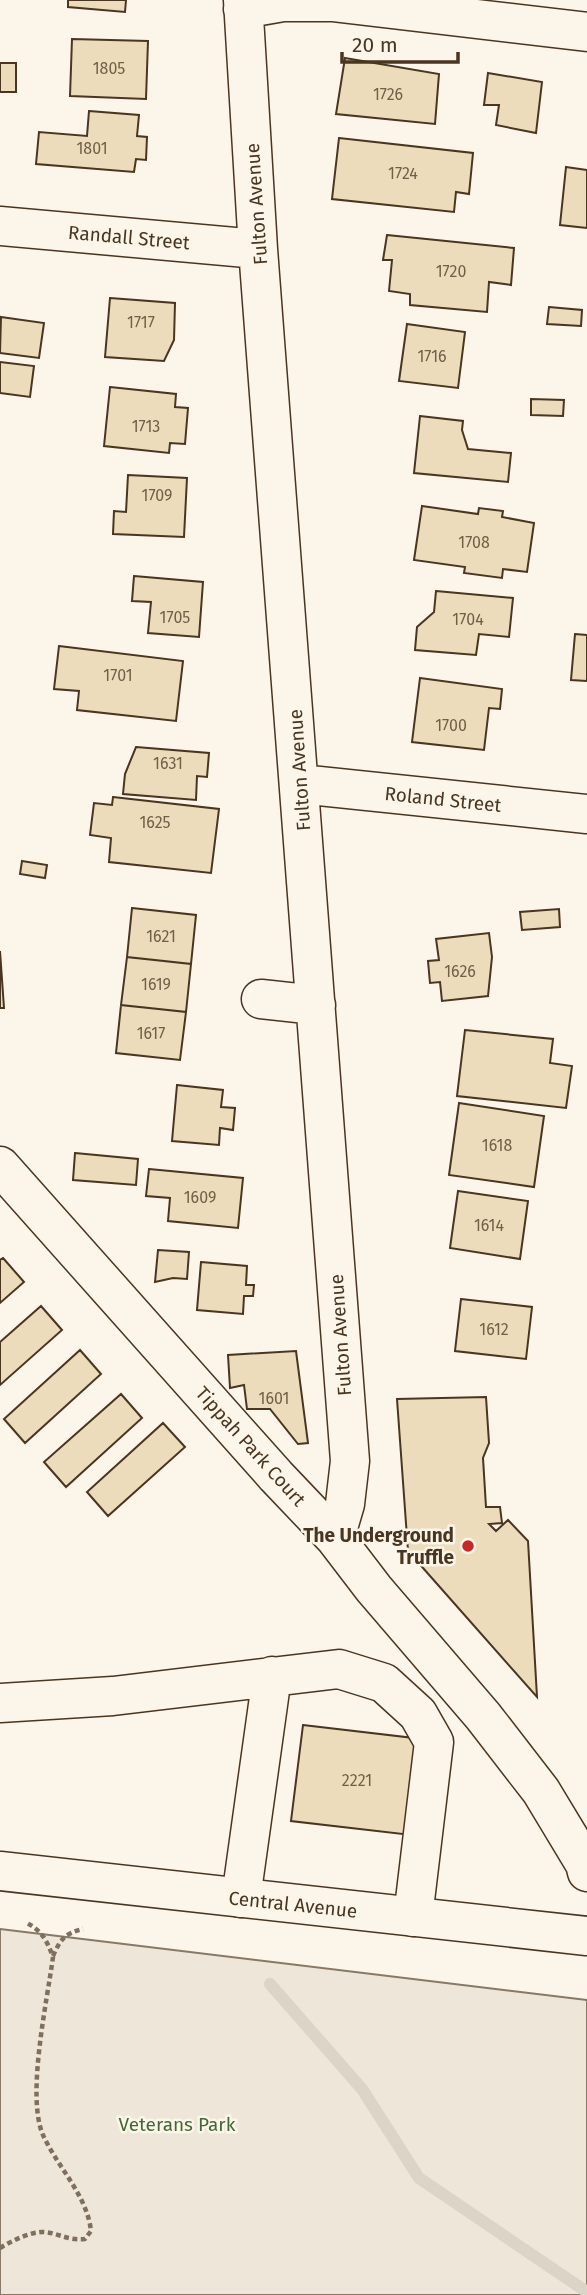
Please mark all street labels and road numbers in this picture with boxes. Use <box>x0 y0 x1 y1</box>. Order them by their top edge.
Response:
street label: Fulton Avenue <box>241 142 272 266</box>
street label: Randall Street <box>67 221 191 254</box>
street label: Fulton Avenue <box>284 708 315 832</box>
street label: Roland Street <box>383 782 503 817</box>
street label: Fulton Avenue <box>325 1273 356 1397</box>
street label: Tippah Park Court <box>191 1382 310 1511</box>
street label: Central Avenue <box>228 1886 358 1923</box>

